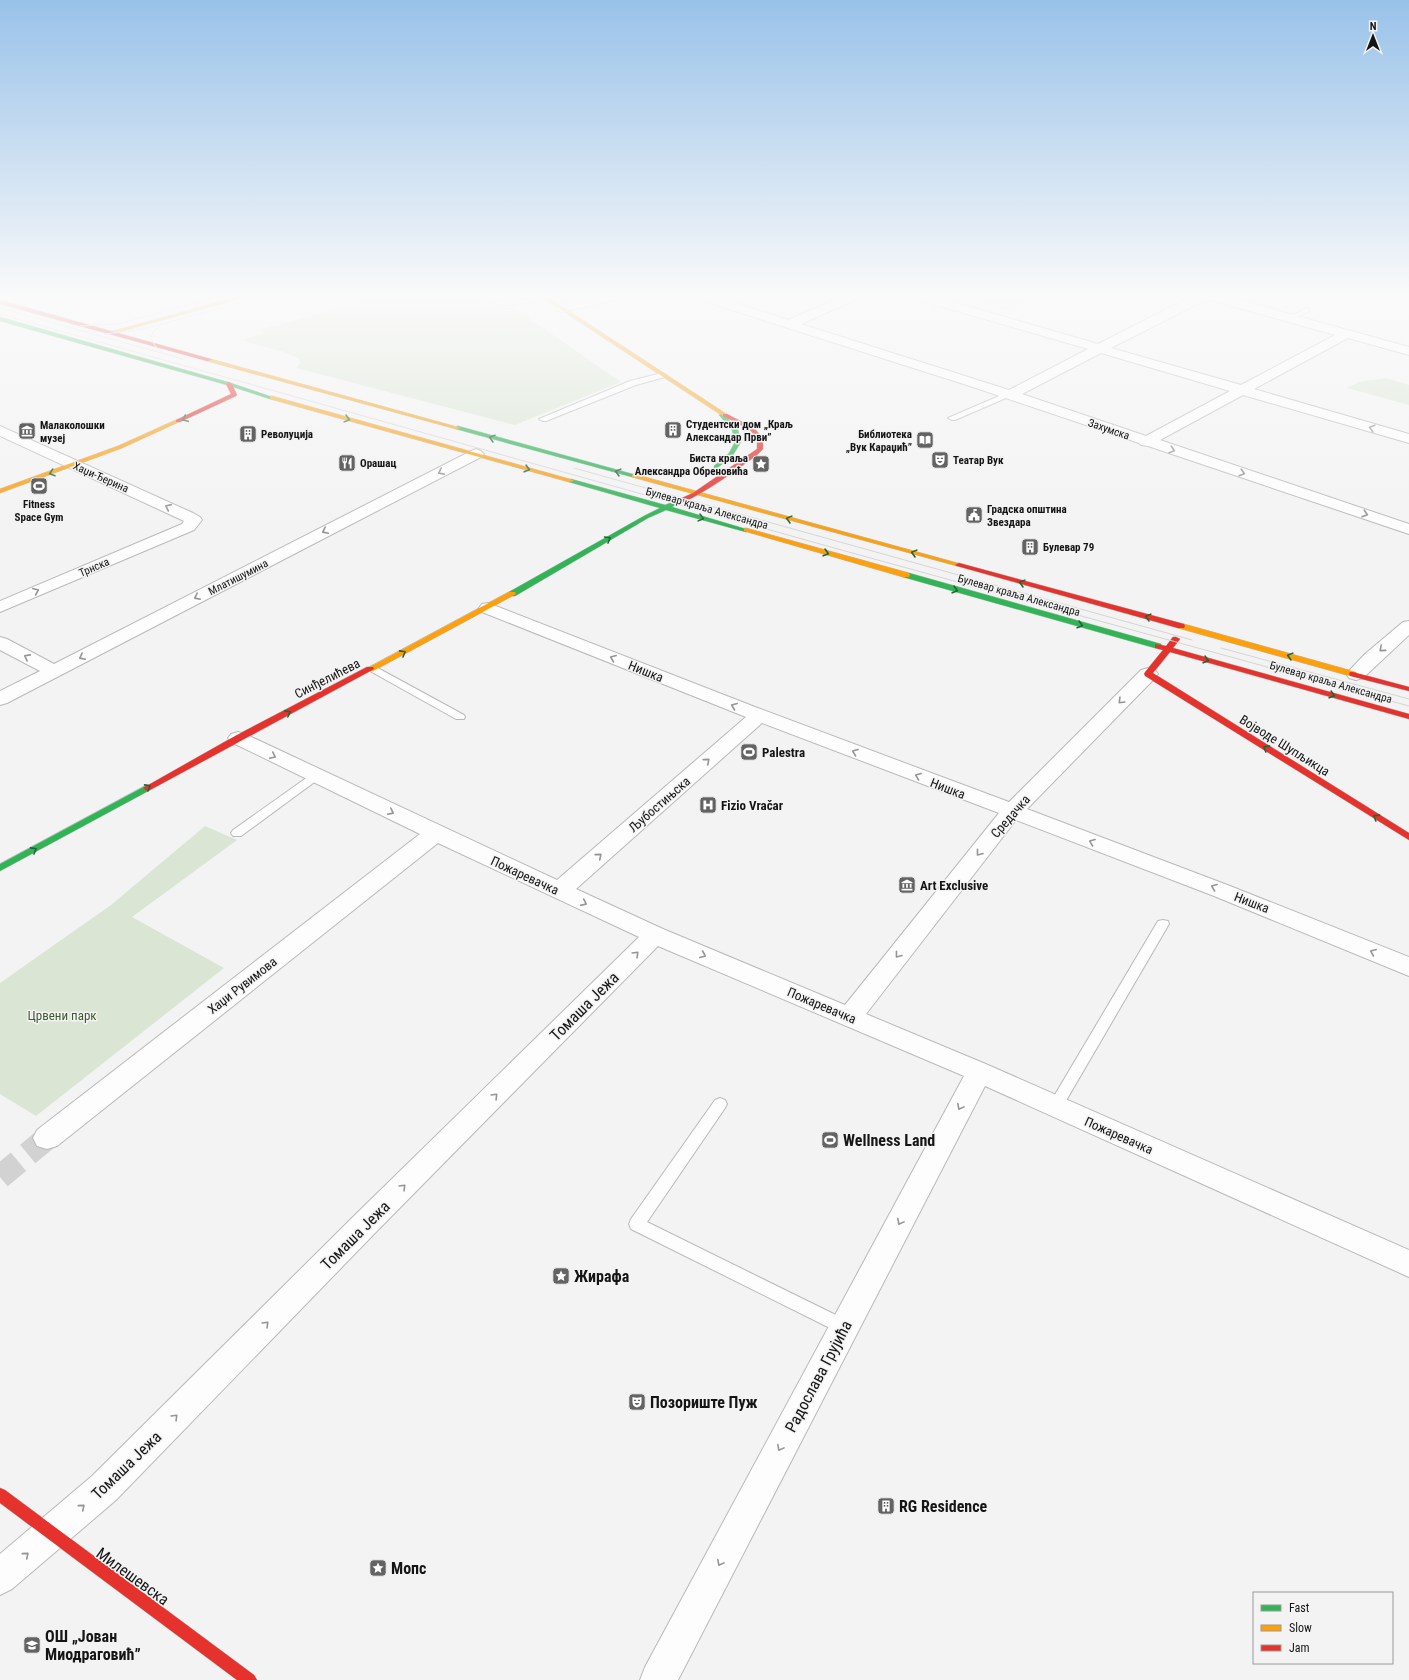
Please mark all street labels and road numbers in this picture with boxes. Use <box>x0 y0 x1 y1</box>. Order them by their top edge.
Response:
street label: Захумска <box>1086 416 1131 443</box>
street label: Хаџи-Ђерина <box>71 459 131 495</box>
street label: Булевар краља Александра <box>644 485 770 532</box>
street label: Трнска <box>77 555 111 580</box>
street label: Млатишумина <box>206 557 270 598</box>
street label: Булевар краља Александра <box>956 572 1082 619</box>
street label: Синђелићева <box>292 656 363 701</box>
street label: Нишка <box>626 658 665 685</box>
street label: Булевар краља Александра <box>1268 659 1394 706</box>
street label: Војводе Шупљикца <box>1237 712 1332 779</box>
street label: Љубостињска <box>626 774 693 835</box>
street label: Нишка <box>928 775 967 802</box>
street label: Средачка <box>988 792 1033 841</box>
street label: Пожаревачка <box>488 853 561 898</box>
street label: Нишка <box>1232 889 1271 916</box>
street label: Хаџи Рувимова <box>205 954 280 1017</box>
street label: Томаша Јежа <box>546 968 623 1045</box>
street label: Пожаревачка <box>785 984 858 1027</box>
street label: Пожаревачка <box>1082 1114 1155 1157</box>
street label: Томаша Јежа <box>317 1197 394 1274</box>
street label: Радослава Грујића <box>781 1317 856 1435</box>
street label: Томаша Јежа <box>87 1427 165 1503</box>
street label: Милешевска <box>93 1544 173 1609</box>

